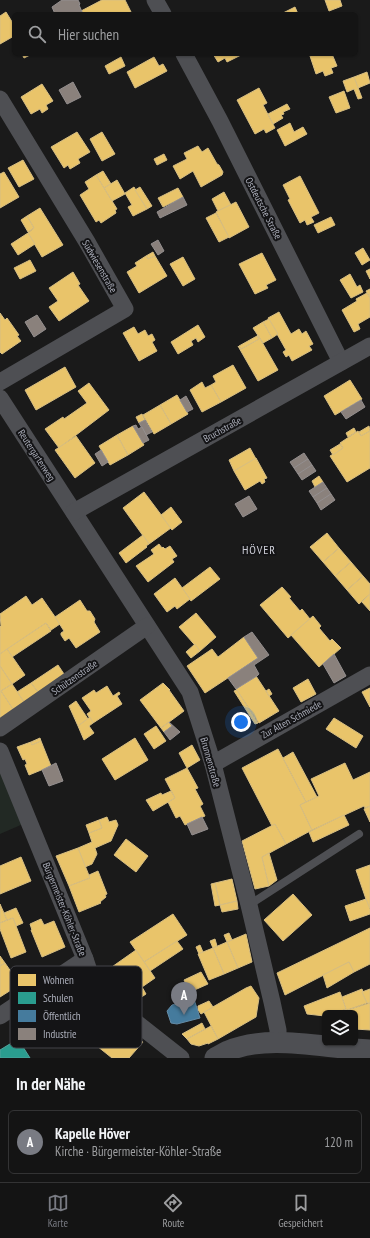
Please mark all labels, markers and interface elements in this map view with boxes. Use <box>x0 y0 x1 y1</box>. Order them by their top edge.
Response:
search box <box>12 12 358 56</box>
icon: search <box>26 23 48 45</box>
text: Hier suchen <box>58 25 119 44</box>
street label: Ostdeutsche Straße <box>242 175 285 241</box>
street label: Südwiesenstraße <box>79 237 120 295</box>
street label: Bruchstraße <box>201 414 244 445</box>
street label: Reutergartenweg <box>15 427 58 484</box>
district label: HÖVER <box>242 542 276 557</box>
street label: Schützenstraße <box>49 657 100 698</box>
street label: Zur Alten Schmiede <box>259 697 324 741</box>
your location <box>231 712 251 732</box>
street label: Brunnenstraße <box>197 736 224 788</box>
street label: Bürgermeister-Köhler-Straße <box>40 860 89 958</box>
legend <box>10 966 142 1048</box>
text: Wohnen <box>43 973 74 987</box>
pin: A <box>171 982 197 1015</box>
text: Schulen <box>43 991 73 1005</box>
text: Öffentlich <box>43 1009 81 1023</box>
map controls <box>322 1010 358 1046</box>
button: layers <box>322 1010 358 1046</box>
text: Industrie <box>43 1027 77 1041</box>
text: In der Nähe <box>16 1073 86 1095</box>
text: Kapelle Höver <box>55 1124 130 1143</box>
text: A <box>27 1134 33 1151</box>
text: 120 m <box>324 1134 353 1151</box>
text: Kirche · Bürgermeister-Köhler-Straße <box>55 1143 222 1160</box>
tab: Karte <box>47 1192 69 1230</box>
tab: Route <box>162 1192 184 1230</box>
tab: Gespeichert <box>278 1192 323 1230</box>

